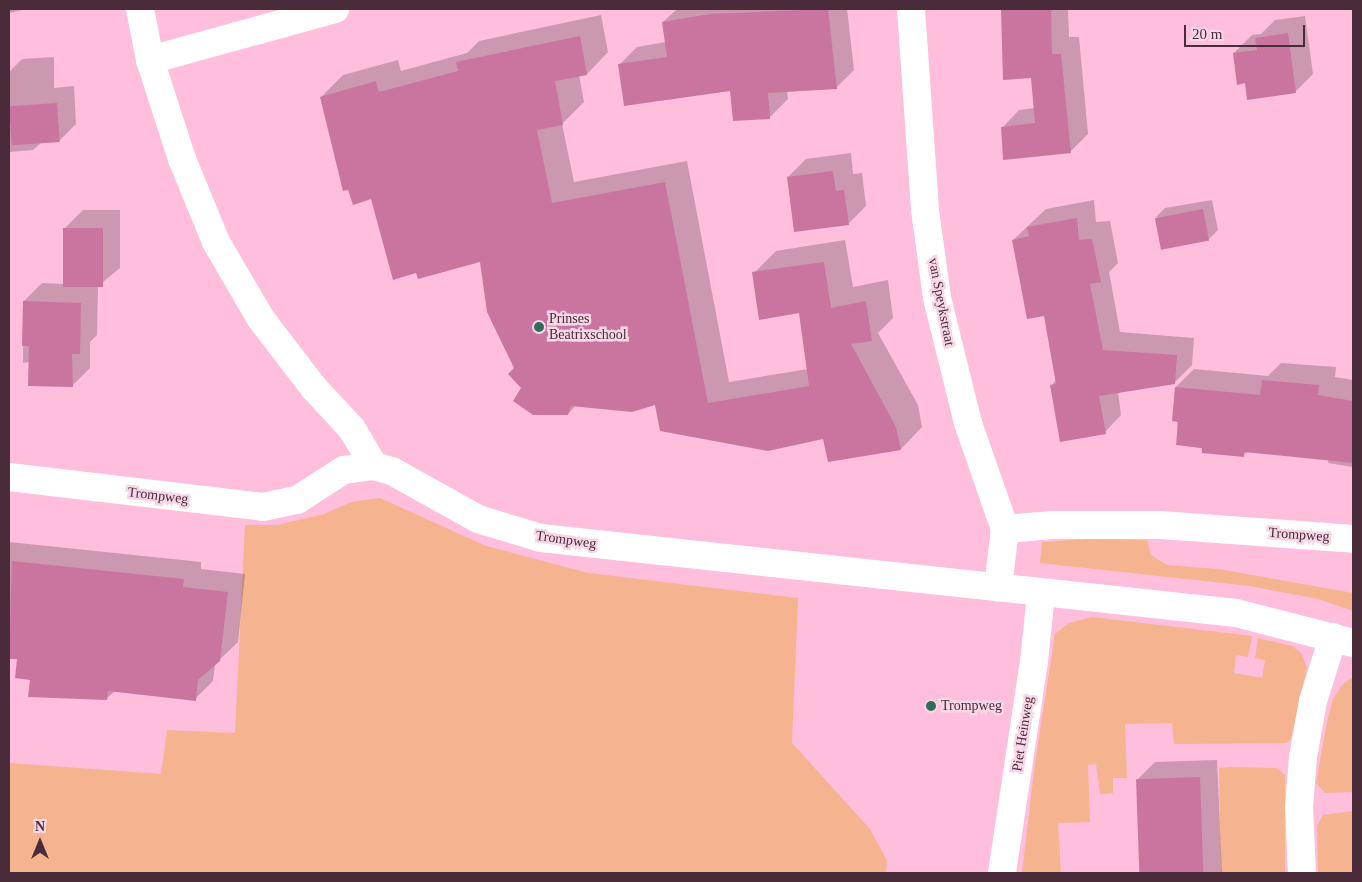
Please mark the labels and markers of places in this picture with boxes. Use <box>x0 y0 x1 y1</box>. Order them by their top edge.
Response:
place label: Prinses Beatrixschool <box>549 311 627 344</box>
marker: Prinses Beatrixschool <box>533 321 545 333</box>
place label: Trompweg <box>941 698 1002 714</box>
marker: Trompweg <box>925 700 937 712</box>

